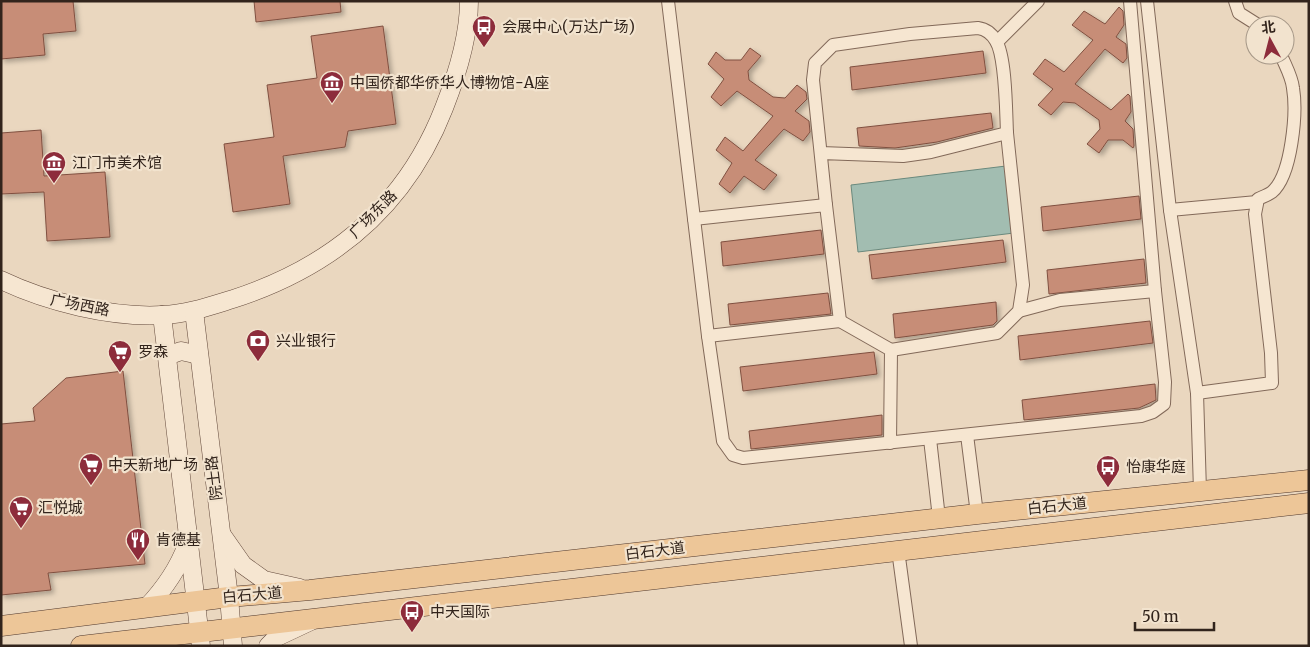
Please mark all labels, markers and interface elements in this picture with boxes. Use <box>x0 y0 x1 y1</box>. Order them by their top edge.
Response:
bus stop icon: 会展中心(万达广场) <box>471 14 497 48</box>
north arrow <box>1245 15 1295 65</box>
place label: 会展中心(万达广场) <box>502 17 635 36</box>
text: 北 <box>1260 17 1276 37</box>
museum icon: 中国侨都华侨华人博物馆-A座 <box>319 70 345 104</box>
place label: 中国侨都华侨华人博物馆-A座 <box>350 73 549 92</box>
museum icon: 江门市美术馆 <box>41 150 67 184</box>
place label: 江门市美术馆 <box>72 153 162 172</box>
street label: 广场东路 <box>345 186 401 242</box>
street label: 广场西路 <box>49 289 111 320</box>
bank icon: 兴业银行 <box>245 328 271 362</box>
place label: 兴业银行 <box>276 331 336 350</box>
supermarket icon: 罗森 <box>107 339 133 373</box>
place label: 罗森 <box>138 342 168 361</box>
supermarket icon: 中天新地广场 <box>78 452 104 486</box>
bus stop icon: 怡康华庭 <box>1095 454 1121 488</box>
place label: 中天新地广场 <box>108 455 198 474</box>
street label: 院士路 <box>201 455 226 502</box>
place label: 怡康华庭 <box>1126 457 1186 476</box>
street label: 白石大道 <box>1026 493 1088 518</box>
supermarket icon: 汇悦城 <box>8 495 34 529</box>
place label: 汇悦城 <box>38 498 83 517</box>
restaurant icon: 肯德基 <box>125 527 151 561</box>
place label: 肯德基 <box>156 530 201 549</box>
street label: 白石大道 <box>624 537 686 564</box>
street label: 白石大道 <box>221 582 283 607</box>
bus stop icon: 中天国际 <box>399 599 425 633</box>
scale bar <box>1135 600 1214 632</box>
place label: 中天国际 <box>430 602 490 621</box>
text: 50 m <box>1142 607 1179 626</box>

